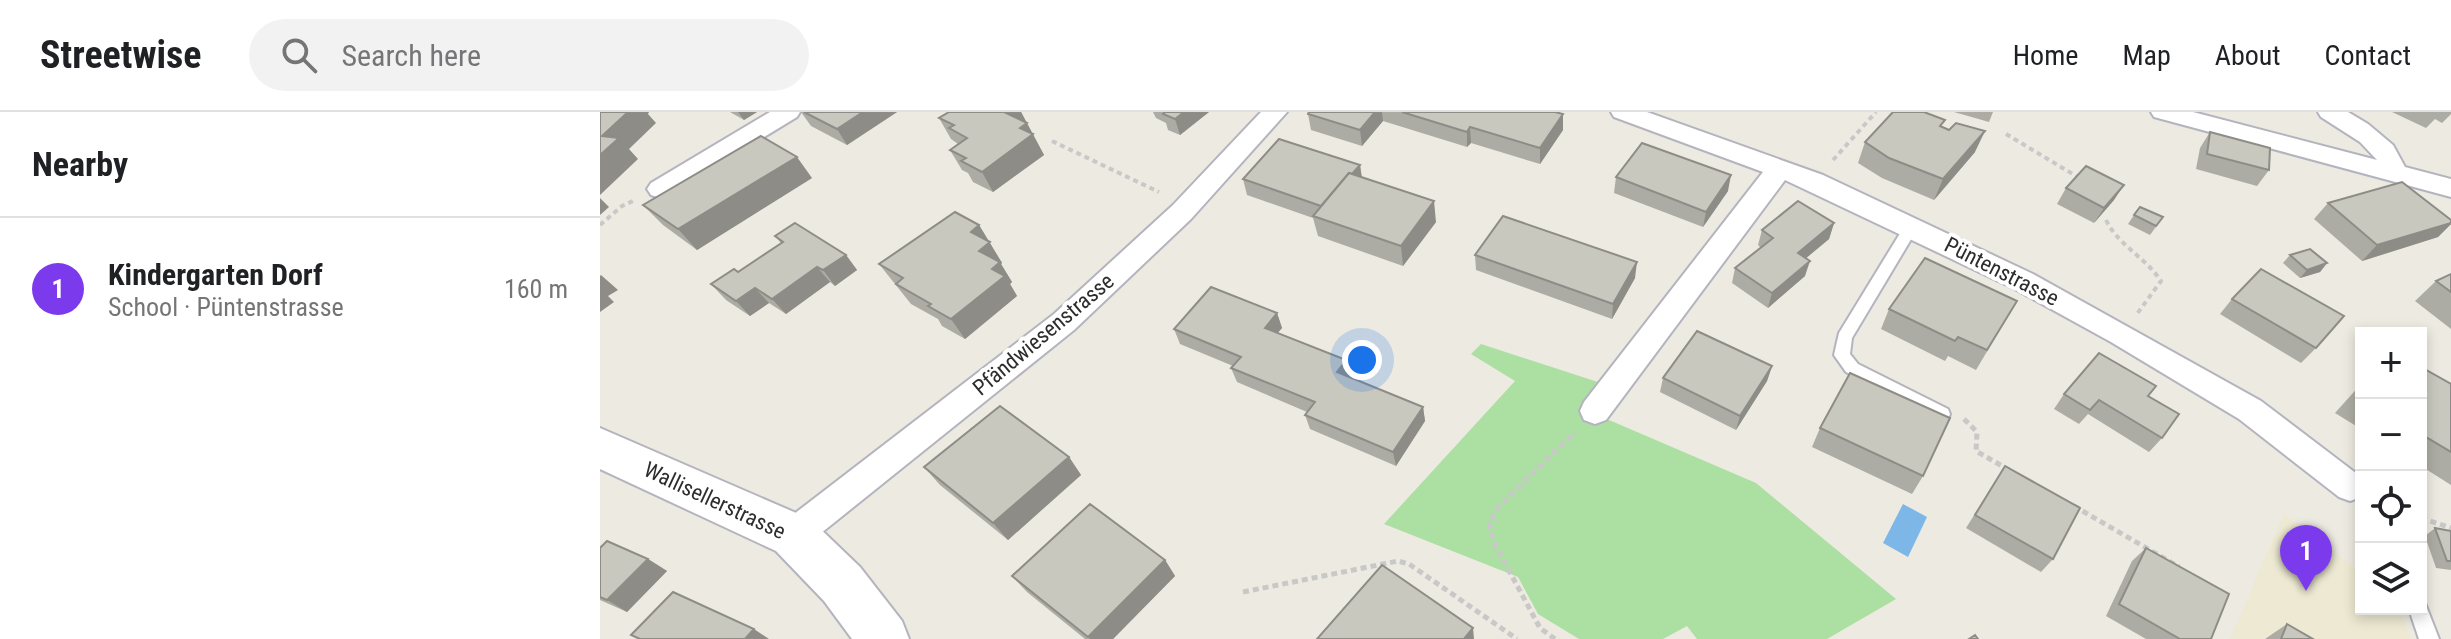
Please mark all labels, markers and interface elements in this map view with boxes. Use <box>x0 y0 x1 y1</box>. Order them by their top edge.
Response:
search box <box>249 19 809 91</box>
text: Streetwise <box>40 33 201 77</box>
icon: search <box>277 33 321 77</box>
text: Search here <box>341 38 481 73</box>
text: Home <box>2013 39 2078 72</box>
text: Map <box>2122 39 2171 72</box>
text: About <box>2215 39 2281 72</box>
text: Contact <box>2325 39 2411 72</box>
text: Nearby <box>32 144 128 184</box>
street label: Püntenstrasse <box>1941 232 2063 311</box>
text: Kindergarten Dorf <box>108 257 323 292</box>
street label: Pfändwiesenstrasse <box>968 268 1119 400</box>
text: 1 <box>51 274 65 304</box>
text: 160 m <box>504 274 568 304</box>
text: School · Püntenstrasse <box>108 292 344 322</box>
map controls <box>2355 327 2427 615</box>
button: + <box>2355 327 2427 399</box>
your location <box>1342 340 1382 380</box>
button: − <box>2355 399 2427 471</box>
street label: Wallisellerstrasse <box>640 457 790 544</box>
button: locate <box>2355 471 2427 543</box>
pin: 1 <box>2280 525 2332 591</box>
button: layers <box>2355 543 2427 615</box>

